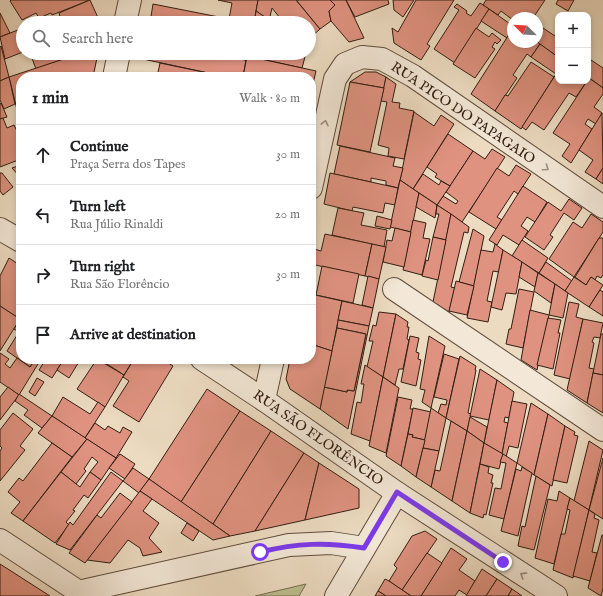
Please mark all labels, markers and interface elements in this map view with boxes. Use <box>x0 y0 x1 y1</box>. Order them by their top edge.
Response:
north arrow <box>507 12 543 48</box>
map controls <box>555 12 591 84</box>
button: + <box>555 12 591 48</box>
search box <box>16 16 316 60</box>
icon: search <box>30 27 52 49</box>
text: Search here <box>62 29 133 48</box>
button: − <box>555 48 591 84</box>
street label: RUA PICO DO PAPAGAIO <box>387 58 539 168</box>
text: 1 min <box>32 88 69 109</box>
text: Walk · 80 m <box>239 90 300 107</box>
one-way arrow <box>321 119 329 126</box>
text: Continue <box>70 137 128 156</box>
icon: ahead <box>32 144 54 166</box>
text: 30 m <box>276 146 300 163</box>
text: Praça Serra dos Tapes <box>70 156 186 173</box>
one-way arrow <box>542 163 549 170</box>
text: Turn left <box>70 197 126 216</box>
icon: left <box>32 204 54 226</box>
text: 20 m <box>275 206 300 223</box>
text: Rua Júlio Rinaldi <box>70 216 163 233</box>
text: Turn right <box>70 257 135 276</box>
icon: right <box>32 264 54 286</box>
text: 30 m <box>276 266 300 283</box>
text: Rua São Florêncio <box>70 276 170 293</box>
icon: arrive <box>32 324 54 346</box>
text: Arrive at destination <box>70 325 196 344</box>
street label: RUA SÃO FLORÊNCIO <box>249 385 388 490</box>
route start <box>251 543 269 561</box>
route end <box>494 553 512 571</box>
one-way arrow <box>520 572 527 579</box>

